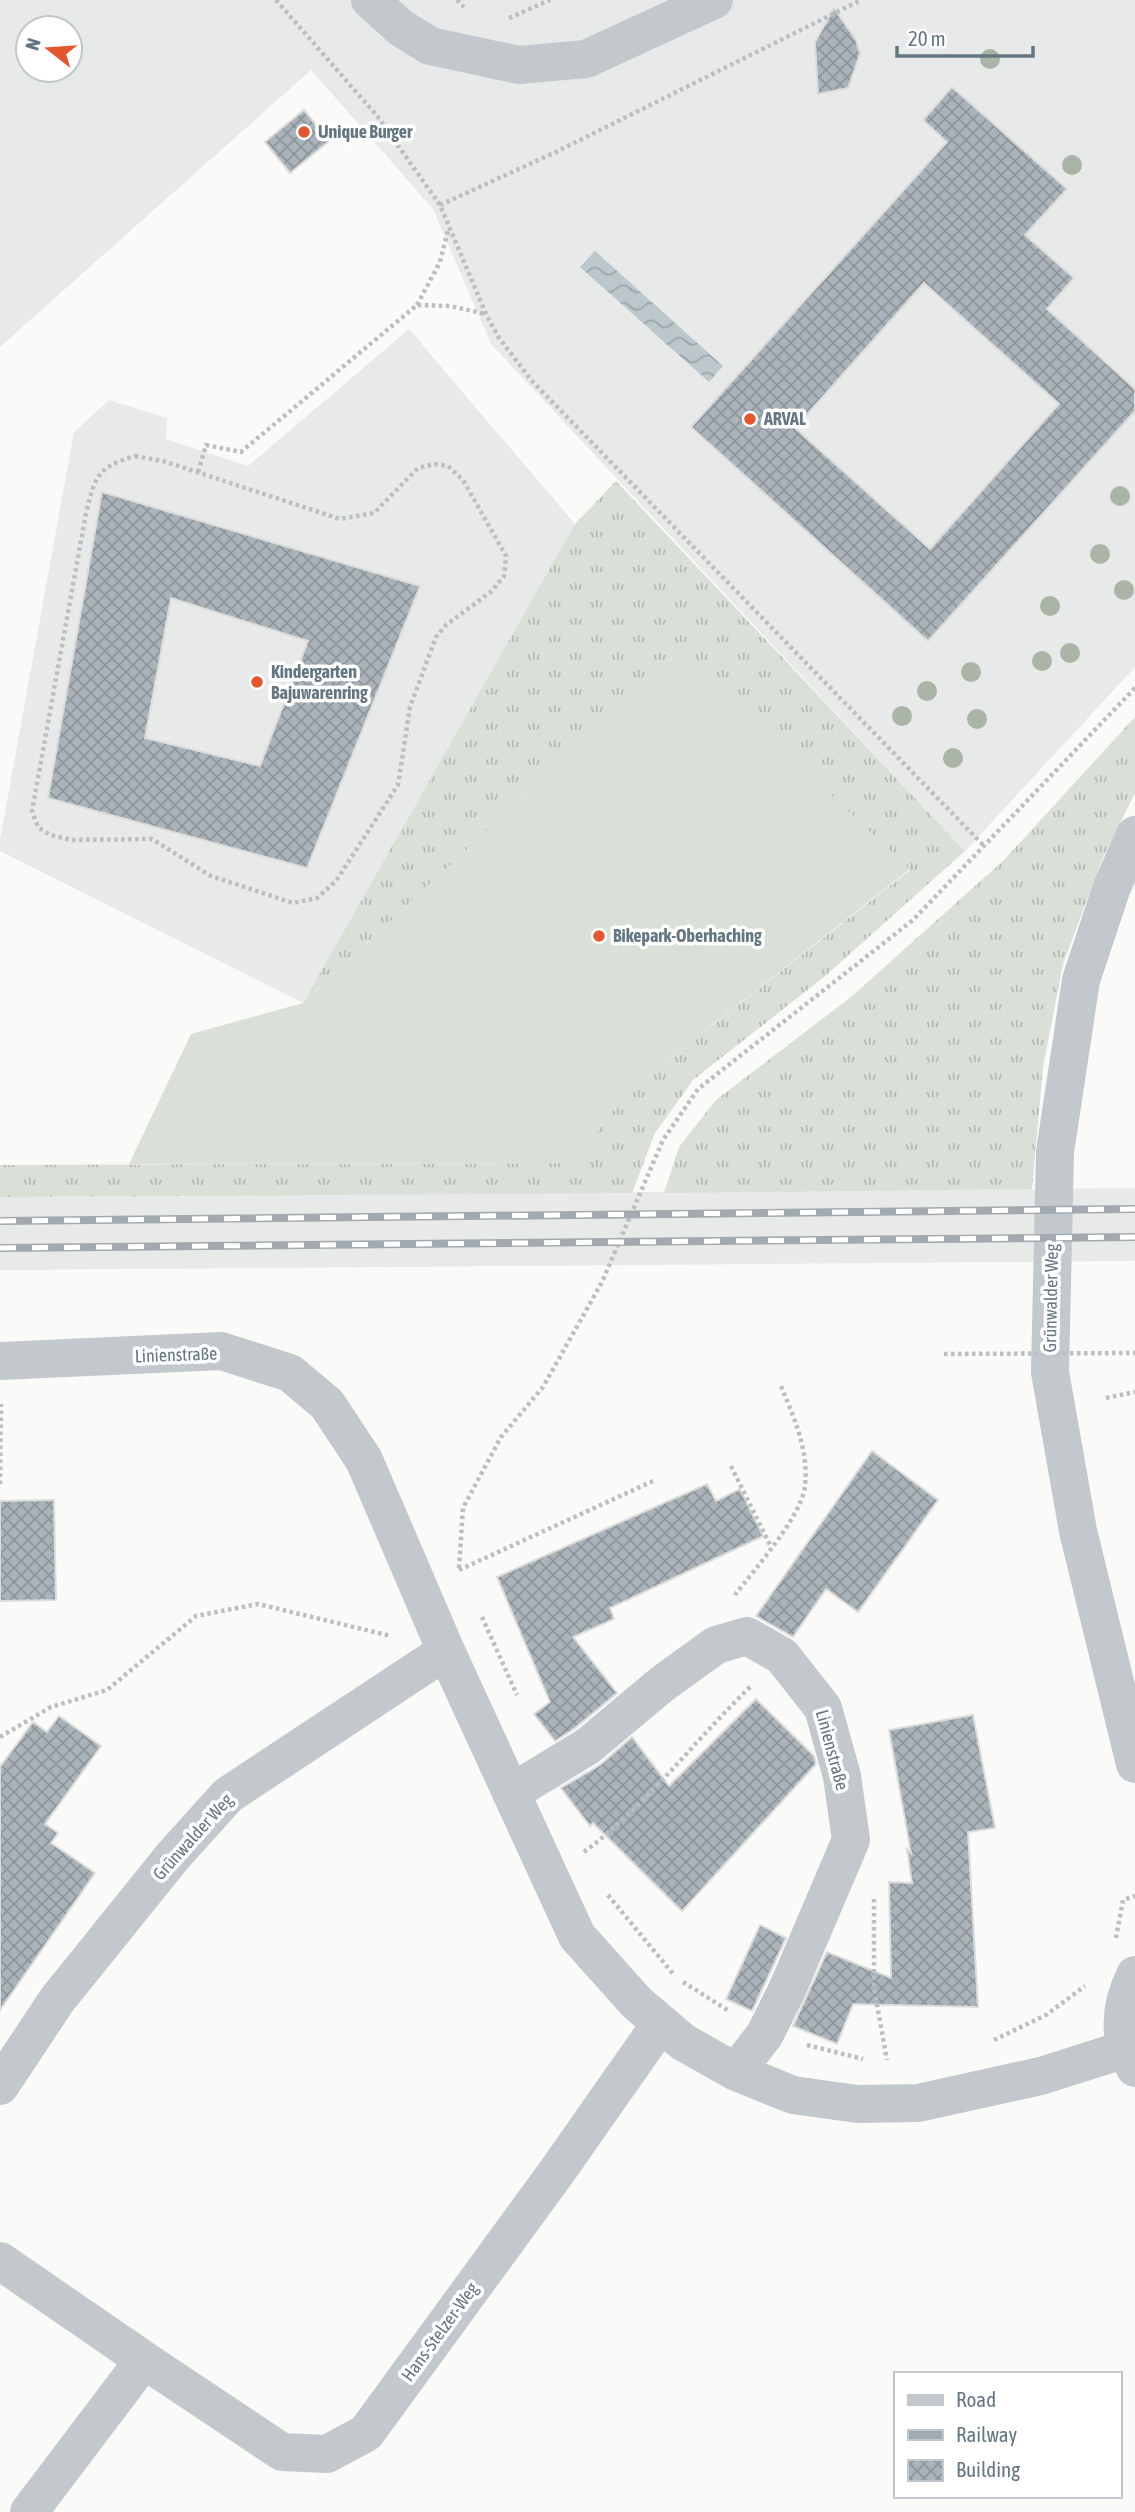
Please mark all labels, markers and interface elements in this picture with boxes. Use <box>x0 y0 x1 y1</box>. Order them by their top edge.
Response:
north arrow <box>14 14 84 84</box>
scale bar <box>897 14 1034 58</box>
text: 20 m <box>908 26 946 50</box>
text: N <box>21 35 45 53</box>
place label: Unique Burger <box>318 121 413 142</box>
marker: Unique Burger <box>296 124 312 140</box>
place label: ARVAL <box>763 408 806 429</box>
marker: ARVAL <box>742 411 758 427</box>
place label: Kindergarten Bajuwarenring <box>271 661 368 703</box>
marker: Kindergarten Bajuwarenring <box>249 674 265 690</box>
place label: Bikepark-Oberhaching <box>613 925 762 946</box>
marker: Bikepark-Oberhaching <box>591 928 607 944</box>
street label: Grünwalder Weg <box>1039 1243 1062 1353</box>
street label: Linienstraße <box>134 1343 218 1366</box>
street label: Linienstraße <box>812 1707 853 1792</box>
street label: Grünwalder Weg <box>148 1789 237 1884</box>
street label: Hans-Stelzer-Weg <box>397 2278 483 2385</box>
legend <box>894 2372 1121 2498</box>
text: Road <box>956 2387 996 2411</box>
text: Railway <box>956 2422 1018 2446</box>
text: Building <box>956 2457 1020 2481</box>

